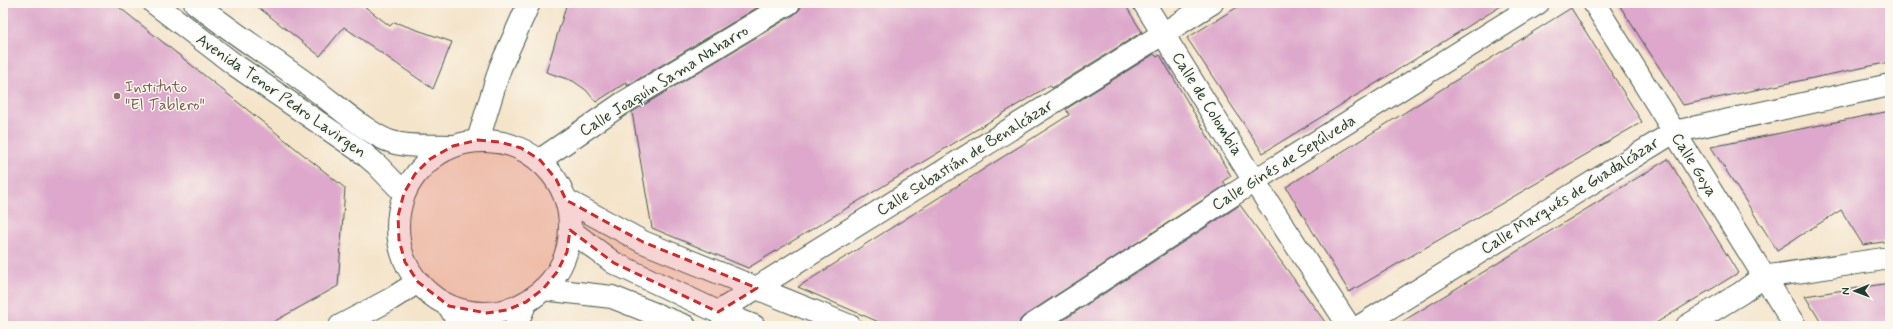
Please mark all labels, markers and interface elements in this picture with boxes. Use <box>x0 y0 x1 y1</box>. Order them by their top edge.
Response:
street label: Calle Joaquín Sama Naharro <box>576 20 753 142</box>
street label: Avenida Tenor Pedro Lavirgen <box>192 29 370 163</box>
street label: Calle de Colombia <box>1167 48 1247 160</box>
place label: Instituto "El Tablero" <box>125 77 205 116</box>
marker: Instituto "El Tablero" <box>112 91 122 101</box>
street label: Calle Sebastián de Benalcázar <box>873 95 1057 221</box>
street label: Calle Ginés de Sepúlveda <box>1208 110 1360 216</box>
street label: Calle Goya <box>1666 129 1722 201</box>
street label: Calle Marqués de Guadalcázar <box>1477 132 1663 260</box>
north arrow <box>1835 271 1875 311</box>
text: N <box>1839 287 1853 295</box>

